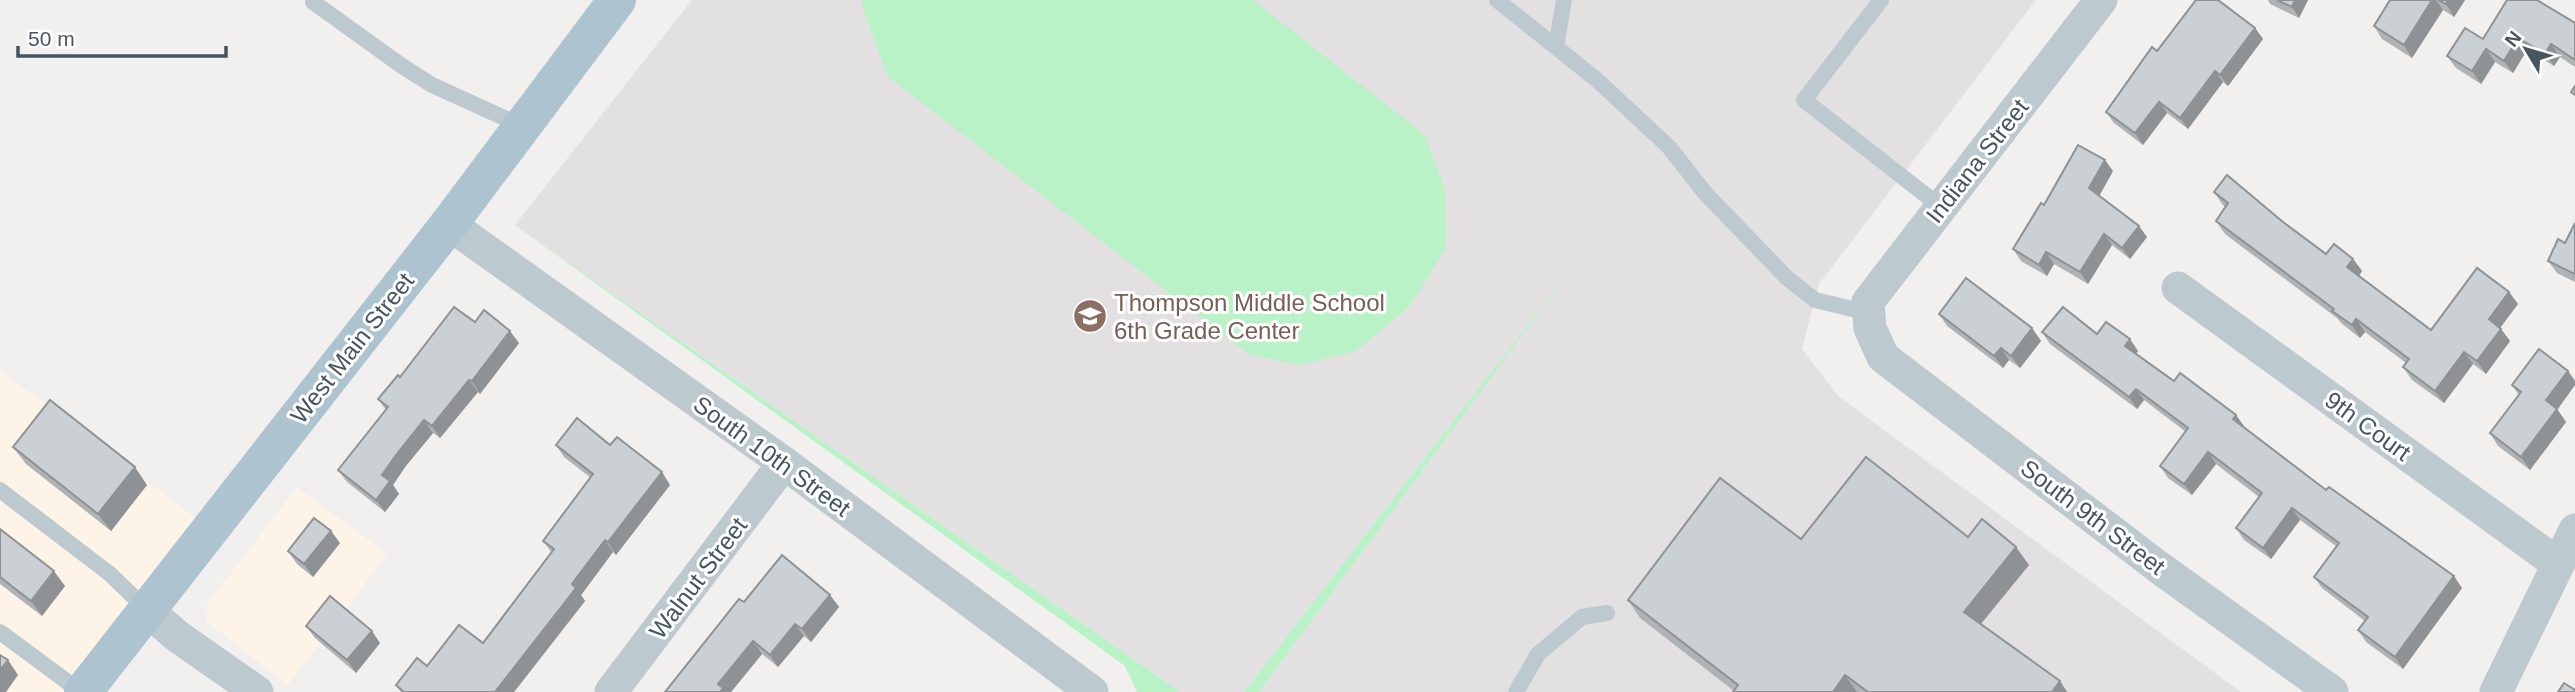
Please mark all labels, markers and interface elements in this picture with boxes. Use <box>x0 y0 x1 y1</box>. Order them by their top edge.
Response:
scale bar <box>18 14 226 58</box>
north arrow <box>2491 14 2561 84</box>
text: 50 m <box>28 27 75 50</box>
text: N <box>2500 27 2525 51</box>
street label: Indiana Street <box>1920 94 2034 228</box>
street label: West Main Street <box>285 267 419 429</box>
place label: Thompson Middle School 6th Grade Center <box>1114 289 1385 344</box>
school or university icon: Thompson Middle School 6th Grade Center <box>1071 297 1109 335</box>
street label: 9th Court <box>2320 386 2416 466</box>
street label: South 10th Street <box>689 390 856 522</box>
street label: South 9th Street <box>2016 454 2171 580</box>
street label: Walnut Street <box>644 512 752 644</box>

